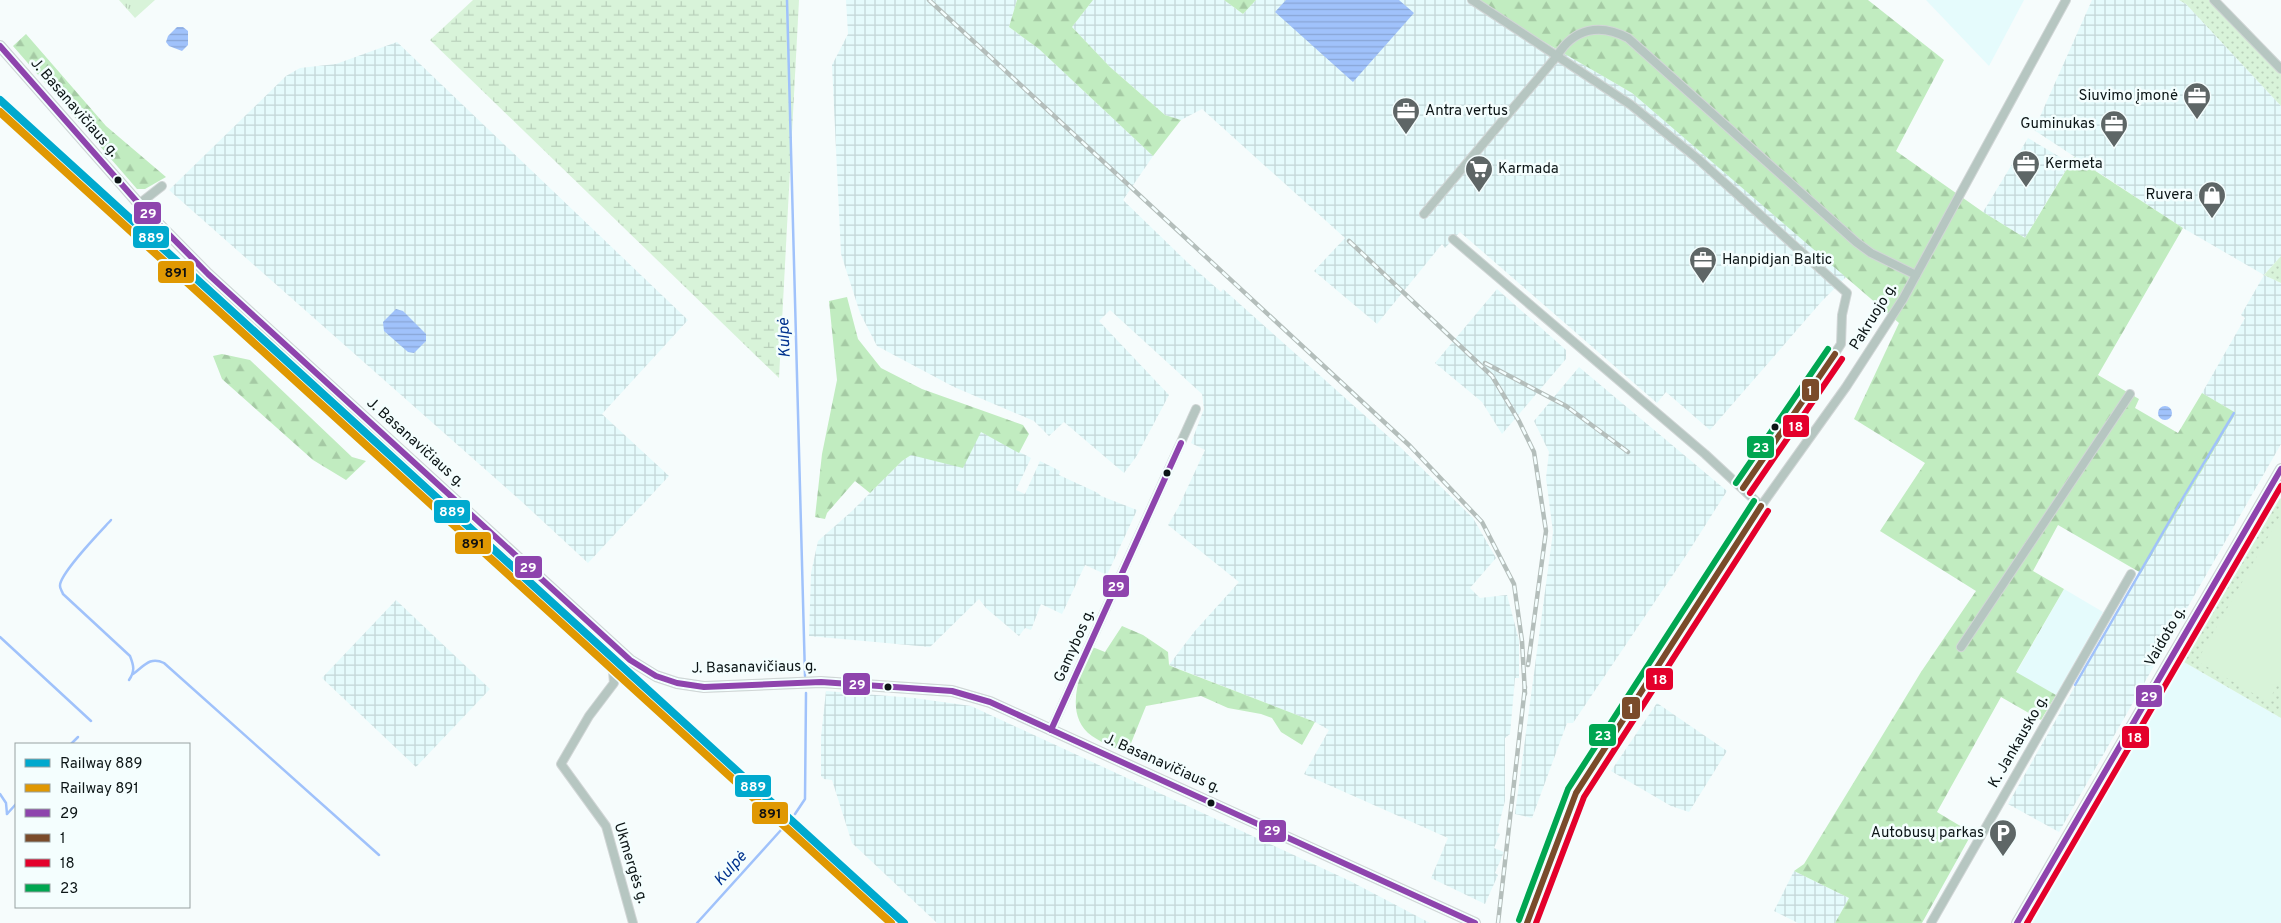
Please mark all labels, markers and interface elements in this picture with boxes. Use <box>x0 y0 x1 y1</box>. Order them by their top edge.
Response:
street label: J. Basanavičiaus g. <box>26 55 122 161</box>
office icon: Siuvimo įmonė <box>2182 81 2212 120</box>
place label: Siuvimo įmonė <box>2078 87 2178 106</box>
office icon: Antra vertus <box>1391 96 1421 135</box>
place label: Antra vertus <box>1425 102 1508 121</box>
office icon: Guminukas <box>2099 109 2129 148</box>
place label: Guminukas <box>2020 115 2095 134</box>
office icon: Kermeta <box>2011 149 2041 188</box>
supermarket icon: Karmada <box>1464 154 1494 193</box>
place label: Kermeta <box>2045 155 2103 174</box>
place label: Karmada <box>1498 160 1559 179</box>
unlabelled marker <box>113 175 123 185</box>
shop icon: Ruvera <box>2197 180 2227 219</box>
place label: Ruvera <box>2145 186 2193 205</box>
line badge: 29 <box>133 201 162 225</box>
text: 29 <box>139 206 157 223</box>
line badge: 889 <box>132 225 170 249</box>
text: 889 <box>138 230 164 247</box>
office icon: Hanpidjan Baltic <box>1688 245 1718 284</box>
place label: Hanpidjan Baltic <box>1722 251 1832 270</box>
line badge: 891 <box>157 260 195 284</box>
text: 891 <box>165 265 188 282</box>
street label: Pakruojo g. <box>1846 280 1902 354</box>
water label: Kulpė <box>774 317 796 358</box>
line badge: 1 <box>1801 378 1820 402</box>
text: 1 <box>1807 383 1813 400</box>
street label: J. Basanavičiaus g. <box>362 394 468 492</box>
line badge: 18 <box>1782 414 1810 438</box>
text: 18 <box>1789 419 1803 436</box>
unlabelled marker <box>1770 422 1780 432</box>
line badge: 23 <box>1746 435 1775 459</box>
text: 23 <box>1753 440 1769 457</box>
unlabelled marker <box>1162 468 1172 478</box>
line badge: 889 <box>433 499 471 524</box>
text: 889 <box>439 504 465 521</box>
line badge: 891 <box>454 531 492 555</box>
text: 891 <box>462 536 485 553</box>
line badge: 29 <box>514 555 543 579</box>
text: 29 <box>519 560 537 577</box>
line badge: 29 <box>1102 574 1130 598</box>
text: 29 <box>1107 579 1125 596</box>
street label: Vaidoto g. <box>2141 604 2191 670</box>
street label: Gamybos g. <box>1050 606 1100 686</box>
street label: J. Basanavičiaus g. <box>691 657 817 679</box>
line badge: 18 <box>1645 667 1674 691</box>
line badge: 29 <box>842 672 871 696</box>
text: 18 <box>1653 672 1667 689</box>
text: 29 <box>848 677 866 694</box>
unlabelled marker <box>883 682 893 692</box>
line badge: 29 <box>2135 684 2163 708</box>
text: 29 <box>2140 689 2158 706</box>
street label: K. Jankausko g. <box>1985 692 2053 792</box>
line badge: 1 <box>1621 696 1641 720</box>
text: 1 <box>1628 701 1634 718</box>
line badge: 23 <box>1588 723 1617 747</box>
line badge: 18 <box>2121 725 2150 749</box>
text: 23 <box>1595 728 1611 745</box>
street label: J. Basanavičiaus g. <box>1101 730 1223 798</box>
text: 18 <box>2128 730 2142 747</box>
legend <box>15 743 190 908</box>
text: Railway 889 <box>60 755 142 774</box>
line badge: 889 <box>734 774 772 798</box>
text: 889 <box>740 779 766 796</box>
text: Railway 891 <box>60 780 139 799</box>
unlabelled marker <box>1206 798 1216 808</box>
line badge: 891 <box>751 801 789 825</box>
text: 29 <box>60 805 78 824</box>
text: 891 <box>759 806 782 823</box>
parking icon: Autobusų parkas <box>1988 818 2018 857</box>
line badge: 29 <box>1258 819 1287 843</box>
street label: Ukmergės g. <box>609 820 651 906</box>
text: 29 <box>1263 823 1281 840</box>
place label: Autobusų parkas <box>1871 824 1984 843</box>
text: 1 <box>60 830 66 849</box>
water label: Kulpė <box>710 847 752 891</box>
text: 18 <box>60 855 75 874</box>
text: 23 <box>60 880 78 899</box>

